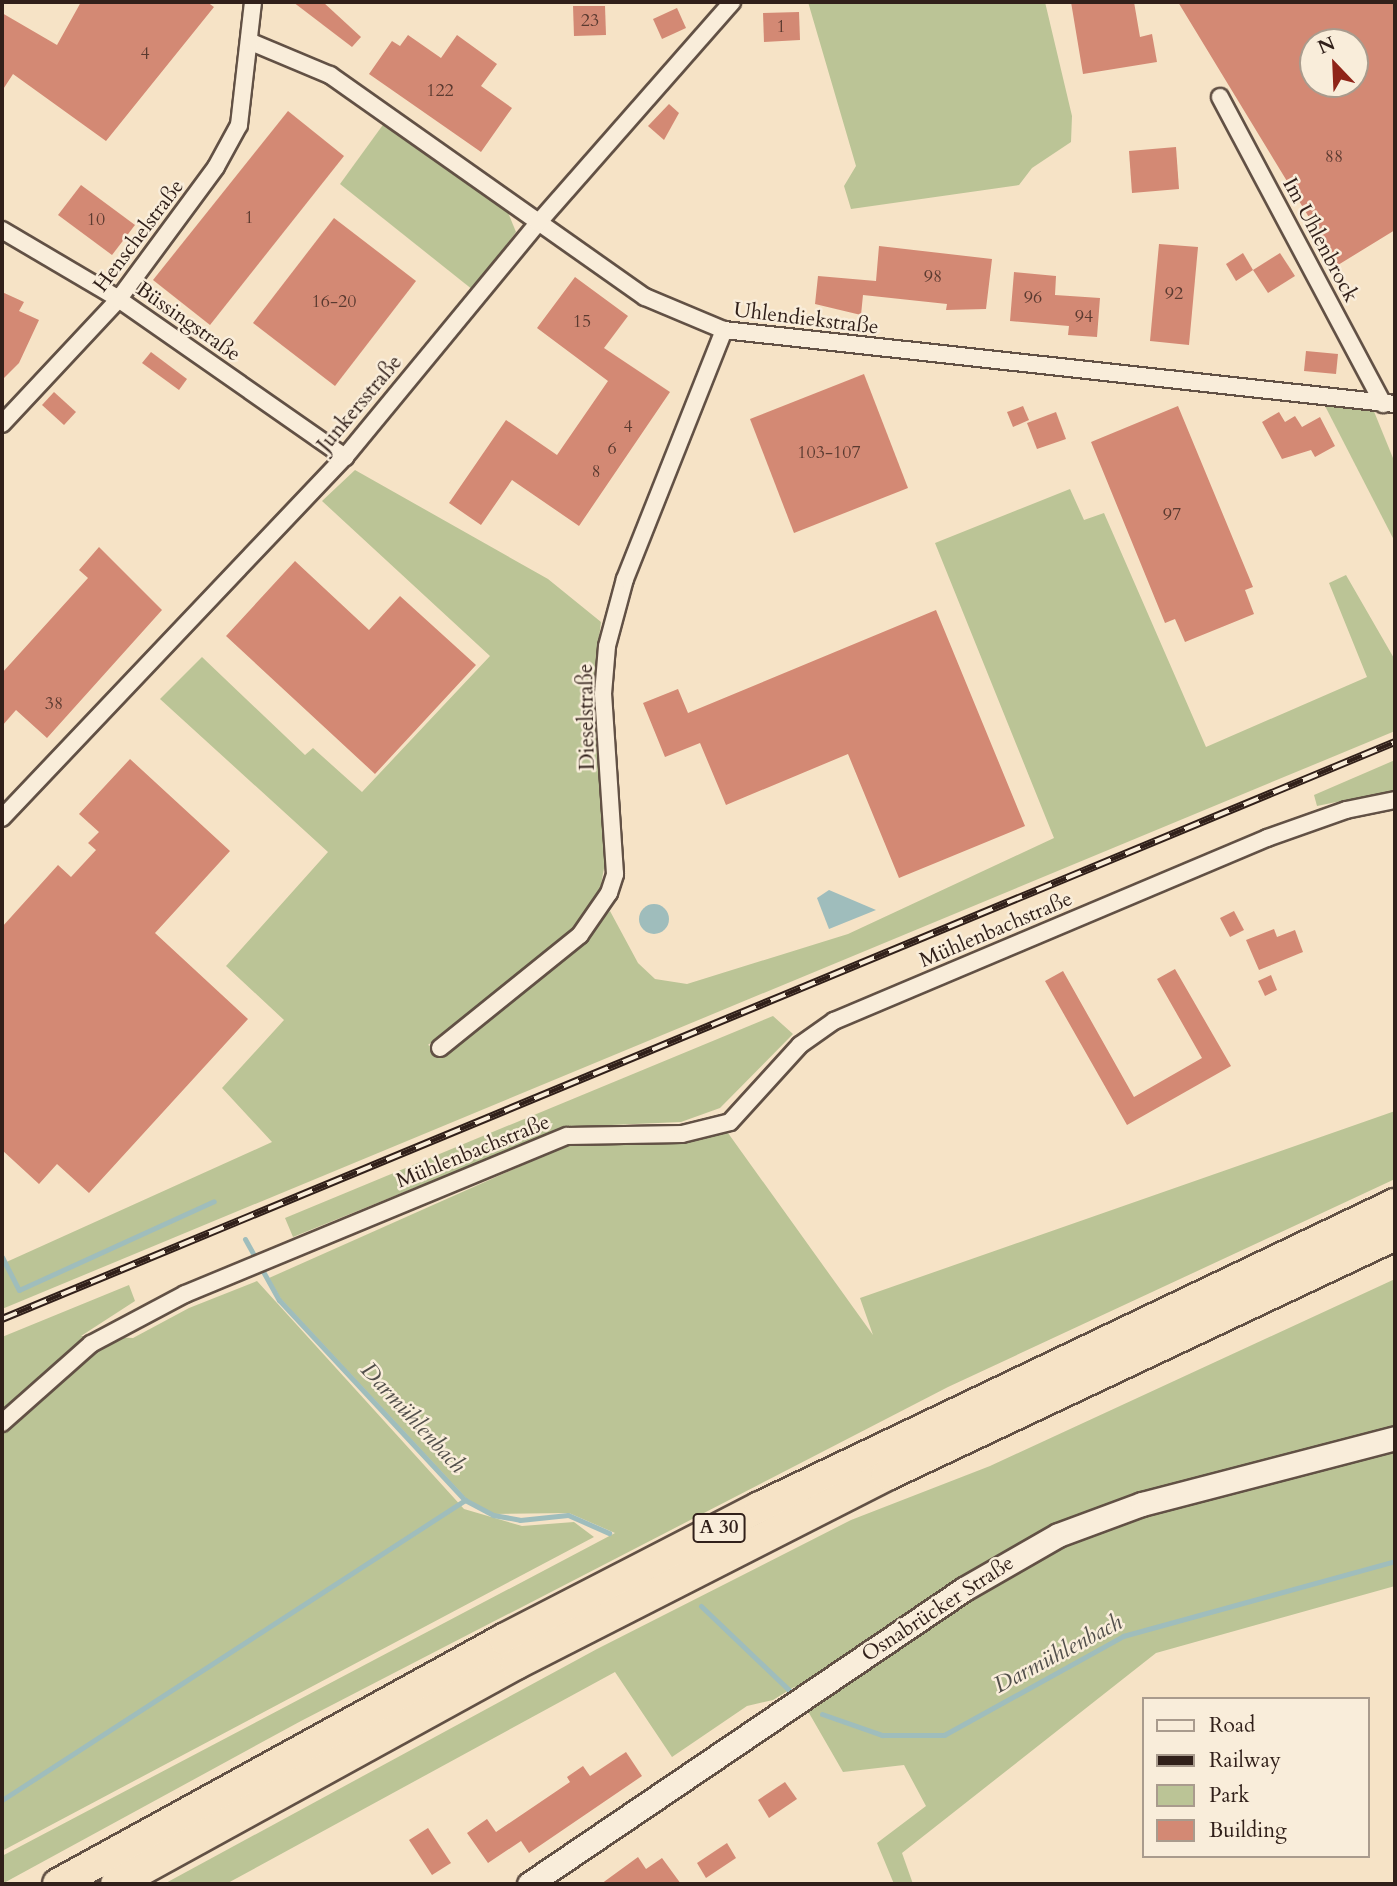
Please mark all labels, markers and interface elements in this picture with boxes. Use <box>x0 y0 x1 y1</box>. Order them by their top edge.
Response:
house number: 23 <box>581 10 599 32</box>
house number: 1 <box>776 16 786 38</box>
north arrow <box>1299 28 1369 98</box>
text: N <box>1314 30 1339 61</box>
house number: 4 <box>140 43 150 65</box>
house number: 122 <box>426 80 454 102</box>
house number: 88 <box>1325 146 1343 168</box>
street label: Im Uhlenbrock <box>1277 174 1363 306</box>
street label: Henschelstraße <box>88 175 190 297</box>
house number: 1 <box>244 207 254 229</box>
house number: 10 <box>87 209 105 231</box>
house number: 98 <box>924 266 942 288</box>
street label: Büssingstraße <box>131 277 245 367</box>
house number: 92 <box>1165 283 1183 305</box>
house number: 96 <box>1024 287 1042 309</box>
house number: 16-20 <box>312 291 356 313</box>
street label: Uhlendiekstraße <box>732 298 880 340</box>
house number: 94 <box>1075 306 1093 328</box>
house number: 15 <box>573 311 591 333</box>
street label: Junkersstraße <box>312 351 408 457</box>
house number: 4 <box>623 416 633 438</box>
house number: 6 <box>607 438 617 460</box>
house number: 103-107 <box>797 442 861 464</box>
house number: 8 <box>591 461 601 483</box>
house number: 97 <box>1163 504 1181 526</box>
street label: Dieselstraße <box>573 663 601 771</box>
house number: 38 <box>45 693 63 715</box>
street label: Mühlenbachstraße <box>916 886 1076 974</box>
street label: Mühlenbachstraße <box>392 1110 554 1194</box>
water label: Darmühlenbach <box>355 1357 471 1479</box>
road number: A 30 <box>691 1512 747 1544</box>
street label: Osnabrücker Straße <box>857 1550 1019 1668</box>
water label: Darmühlenbach <box>989 1609 1127 1699</box>
legend <box>1142 1697 1369 1858</box>
text: Road <box>1209 1711 1255 1740</box>
text: Railway <box>1209 1746 1281 1775</box>
text: Park <box>1209 1781 1249 1810</box>
text: Building <box>1209 1816 1287 1845</box>

